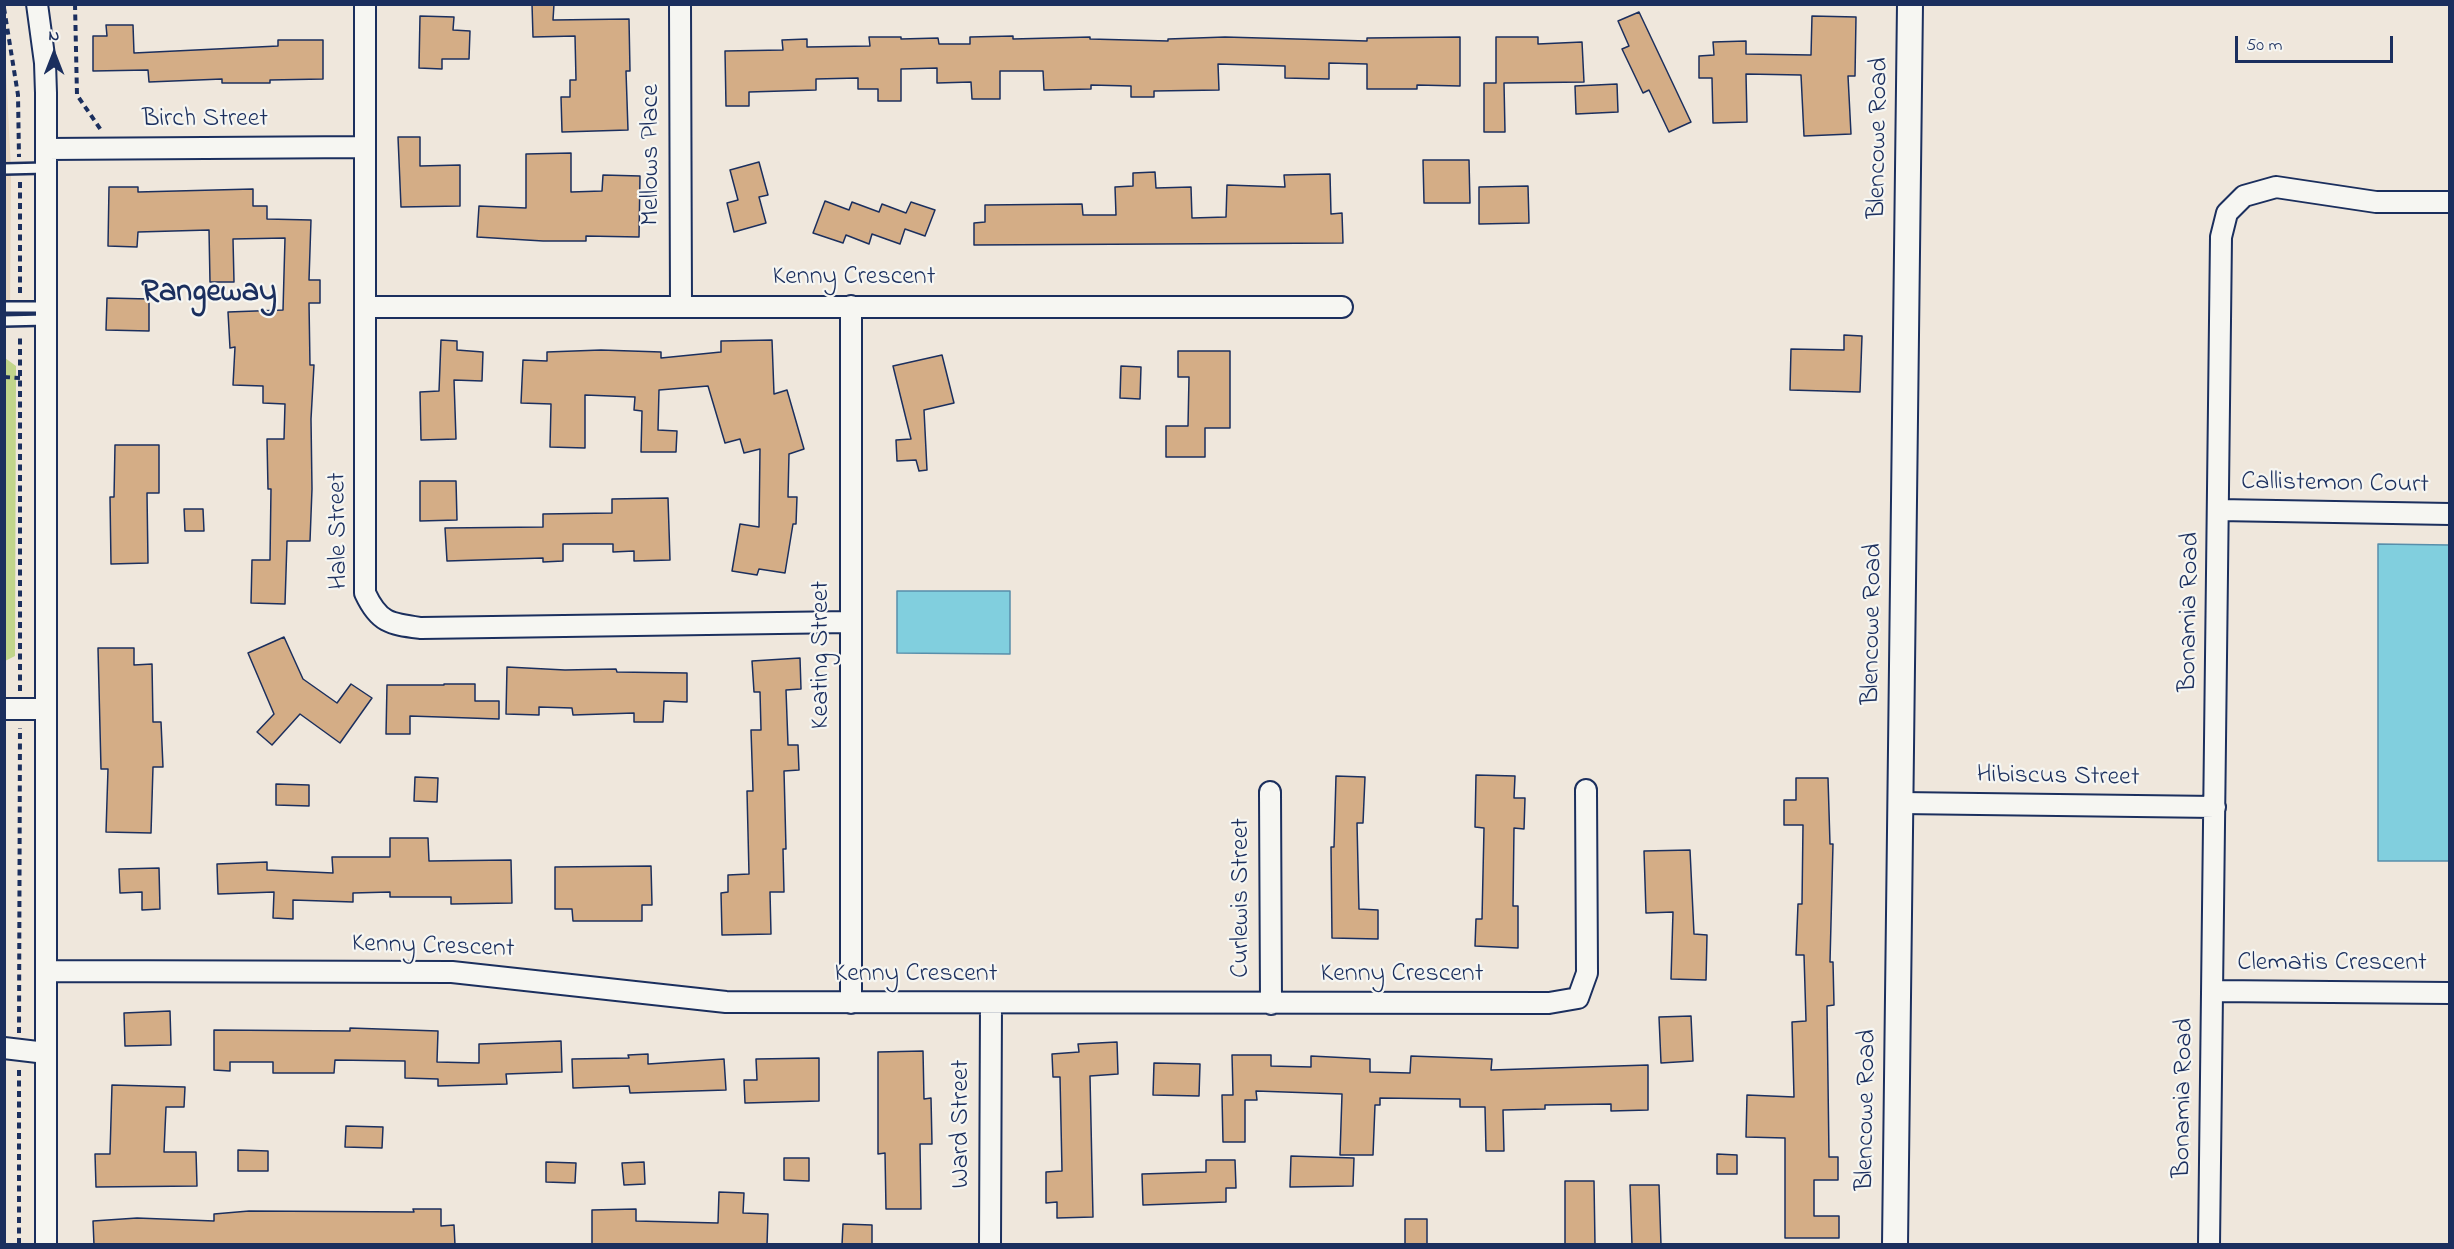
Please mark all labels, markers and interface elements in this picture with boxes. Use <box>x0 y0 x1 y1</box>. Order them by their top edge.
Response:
north arrow <box>24 24 84 84</box>
text: N <box>49 24 59 48</box>
scale bar <box>2238 24 2396 62</box>
text: 50 m <box>2246 33 2283 59</box>
street label: Blencowe Road <box>1863 57 1897 219</box>
street label: Mellows Place <box>637 84 669 226</box>
street label: Birch Street <box>142 105 268 137</box>
street label: Kenny Crescent <box>773 263 935 295</box>
district label: Rangeway <box>141 276 277 314</box>
street label: Callistemon Court <box>2241 468 2429 502</box>
street label: Hale Street <box>323 472 357 590</box>
street label: Bonamia Road <box>2174 532 2208 692</box>
street label: Blencowe Road <box>1857 543 1891 705</box>
street label: Keating Street <box>807 581 839 729</box>
street label: Hibiscus Street <box>1976 761 2140 795</box>
street label: Curlewis Street <box>1227 818 1259 978</box>
street label: Kenny Crescent <box>351 930 515 966</box>
street label: Clematis Crescent <box>2237 949 2427 981</box>
street label: Kenny Crescent <box>835 960 997 992</box>
street label: Kenny Crescent <box>1321 960 1483 992</box>
street label: Bonamia Road <box>2168 1018 2202 1178</box>
street label: Blencowe Road <box>1851 1029 1885 1191</box>
street label: Ward Street <box>947 1060 979 1188</box>

